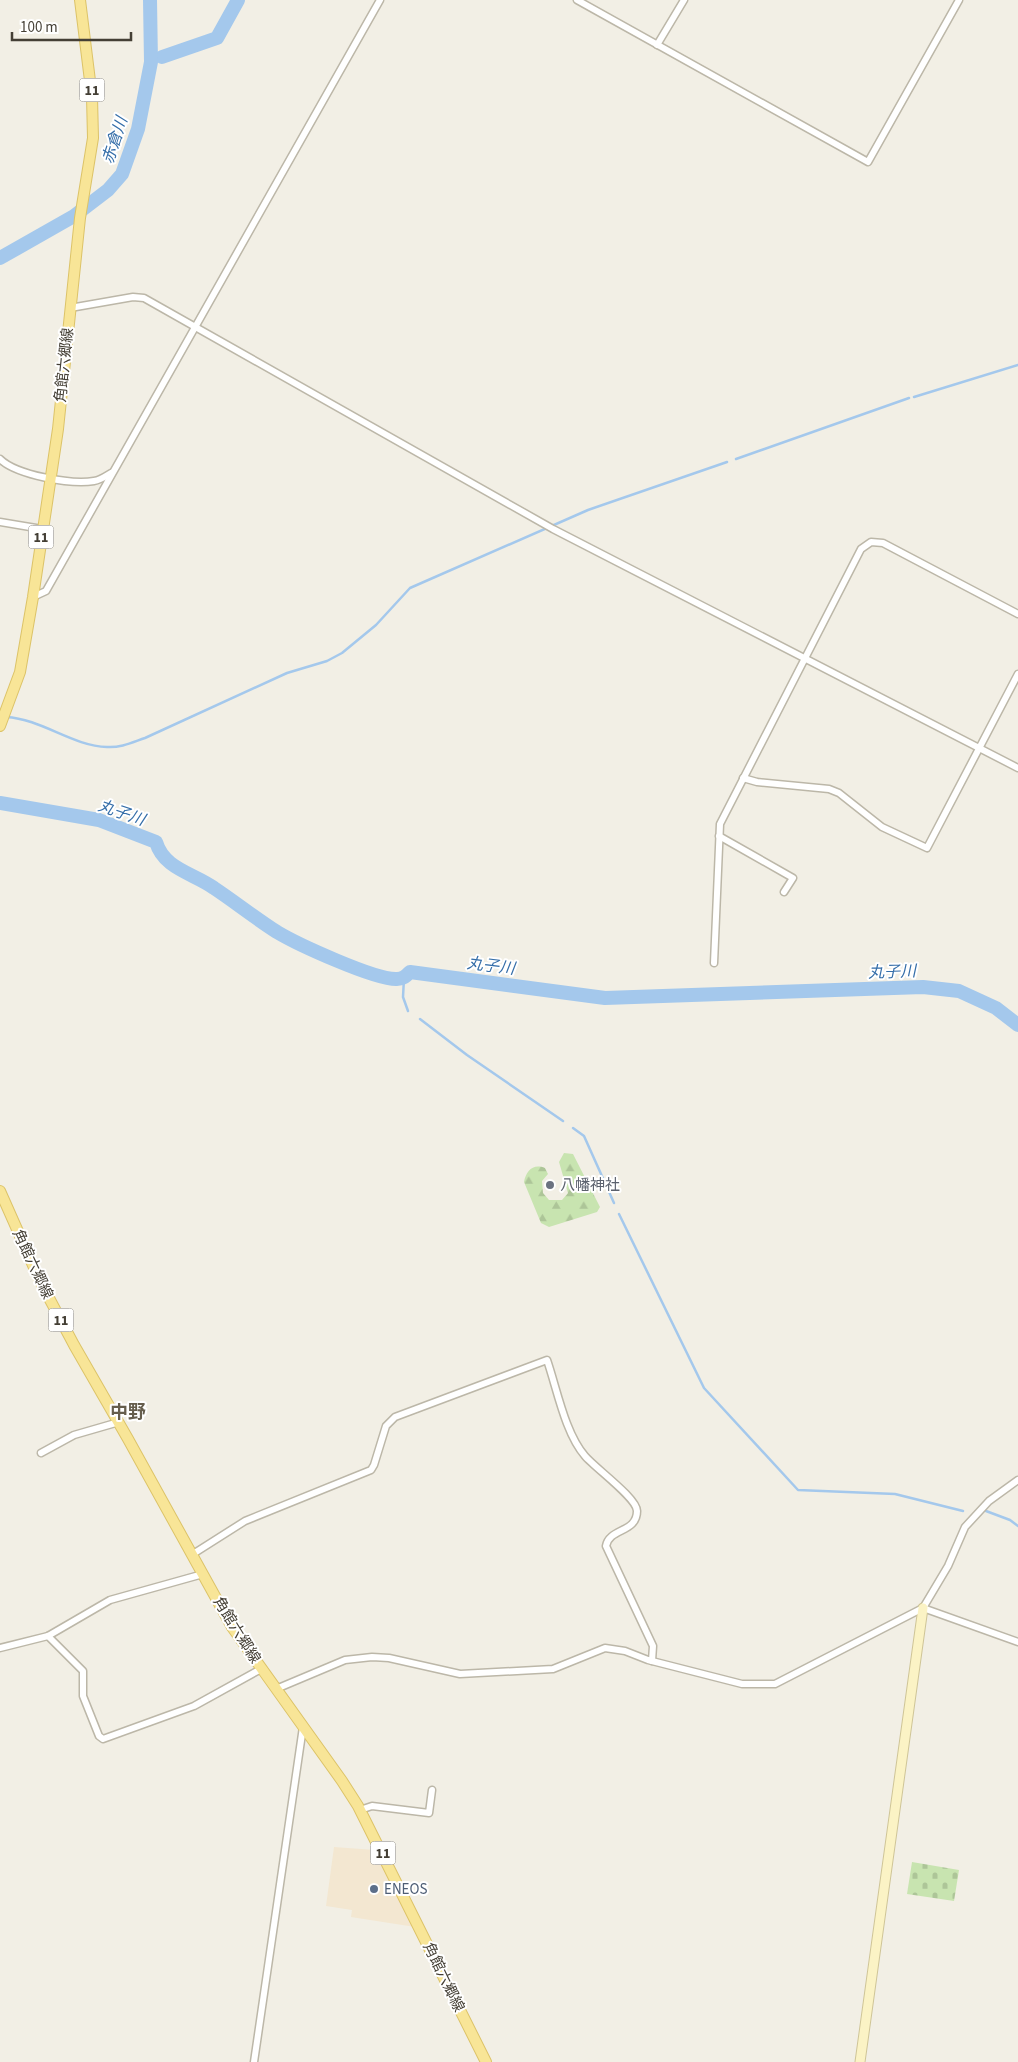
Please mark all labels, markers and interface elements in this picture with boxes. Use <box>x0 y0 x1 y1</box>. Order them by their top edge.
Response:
scale bar <box>12 10 131 42</box>
text: 100 m <box>20 17 58 38</box>
road number: 11 <box>80 78 104 102</box>
water label: 赤倉川 <box>97 112 133 167</box>
street label: 角館六郷線 <box>50 327 79 403</box>
road number: 11 <box>28 526 54 548</box>
water label: 丸子川 <box>95 795 150 832</box>
water label: 丸子川 <box>466 952 518 980</box>
water label: 丸子川 <box>868 960 918 984</box>
place label: 八幡神社 <box>560 1175 620 1196</box>
marker: 八幡神社 <box>544 1179 556 1191</box>
street label: 角館六郷線 <box>7 1226 58 1303</box>
road number: 11 <box>48 1308 74 1332</box>
district label: 中野 <box>110 1400 146 1425</box>
street label: 角館六郷線 <box>208 1593 265 1668</box>
road number: 11 <box>370 1842 396 1865</box>
place label: ENEOS <box>384 1879 428 1900</box>
marker: ENEOS <box>368 1883 380 1895</box>
street label: 角館六郷線 <box>418 1939 469 2016</box>

